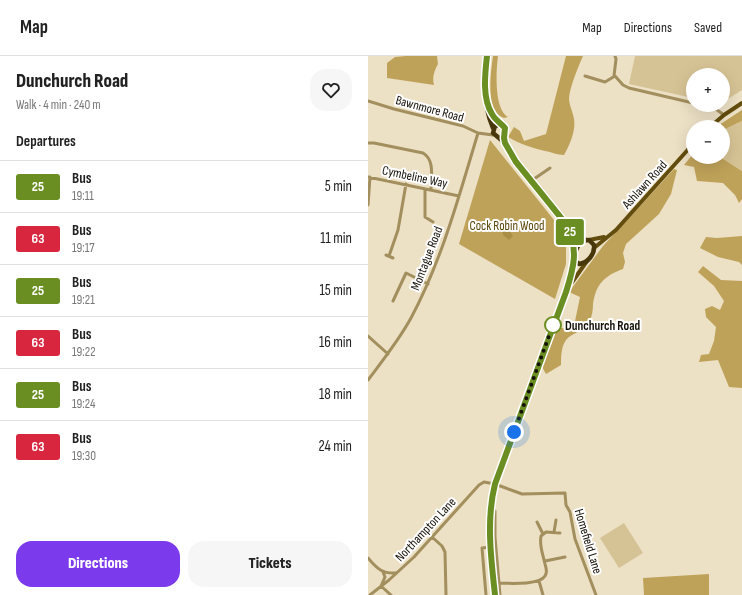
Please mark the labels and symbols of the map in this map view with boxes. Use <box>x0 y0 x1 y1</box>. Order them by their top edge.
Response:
street label: Bawnmore Road <box>394 92 466 126</box>
street label: Ashlawn Road <box>618 157 671 213</box>
street label: Cymbeline Way <box>381 162 449 192</box>
park label: Cock Robin Wood <box>470 218 544 234</box>
line badge: 25 <box>552 219 588 245</box>
street label: Montague Road <box>407 224 446 293</box>
marker: Dunchurch Road <box>544 316 562 334</box>
place label: Dunchurch Road <box>565 318 641 334</box>
your location <box>504 422 524 442</box>
street label: Northampton Lane <box>392 494 459 565</box>
street label: Homefield Lane <box>571 507 605 576</box>

